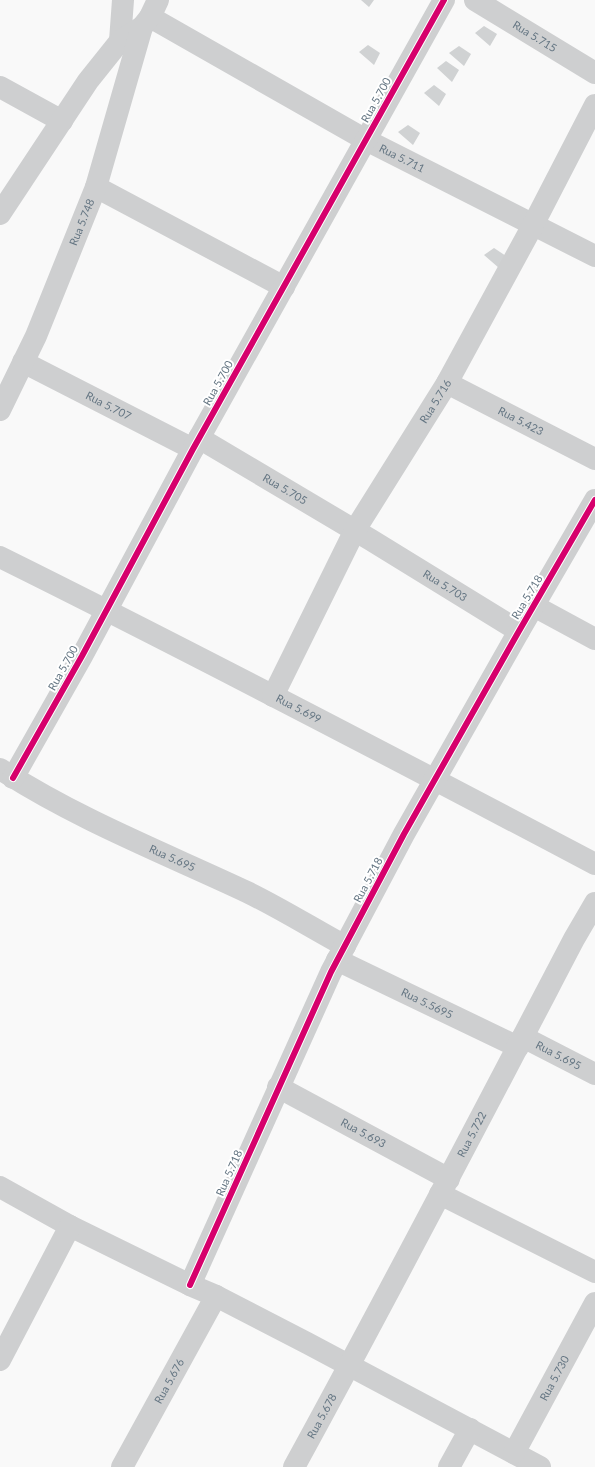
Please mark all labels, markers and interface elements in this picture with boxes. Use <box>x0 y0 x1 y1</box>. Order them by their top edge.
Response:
street label: Rua 5.715 <box>511 18 559 54</box>
street label: Rua 5.700 <box>358 75 393 124</box>
street label: Rua 5.711 <box>377 141 427 175</box>
street label: Rua 5.748 <box>66 197 97 247</box>
street label: Rua 5.700 <box>200 358 235 407</box>
street label: Rua 5.716 <box>417 377 454 425</box>
street label: Rua 5.707 <box>84 388 134 422</box>
street label: Rua 5.423 <box>496 403 546 438</box>
street label: Rua 5.705 <box>261 470 310 507</box>
street label: Rua 5.703 <box>421 567 470 604</box>
street label: Rua 5.718 <box>508 572 545 621</box>
street label: Rua 5.700 <box>45 643 80 692</box>
street label: Rua 5.699 <box>274 691 324 725</box>
street label: Rua 5.695 <box>147 841 198 874</box>
street label: Rua 5.718 <box>350 855 385 905</box>
street label: Rua 5.5695 <box>399 985 455 1021</box>
street label: Rua 5.695 <box>534 1038 584 1072</box>
street label: Rua 5.722 <box>454 1109 489 1159</box>
street label: Rua 5.693 <box>339 1115 388 1150</box>
street label: Rua 5.718 <box>213 1148 244 1198</box>
street label: Rua 5.730 <box>537 1353 572 1403</box>
street label: Rua 5.676 <box>151 1356 186 1406</box>
street label: Rua 5.678 <box>304 1391 339 1441</box>

